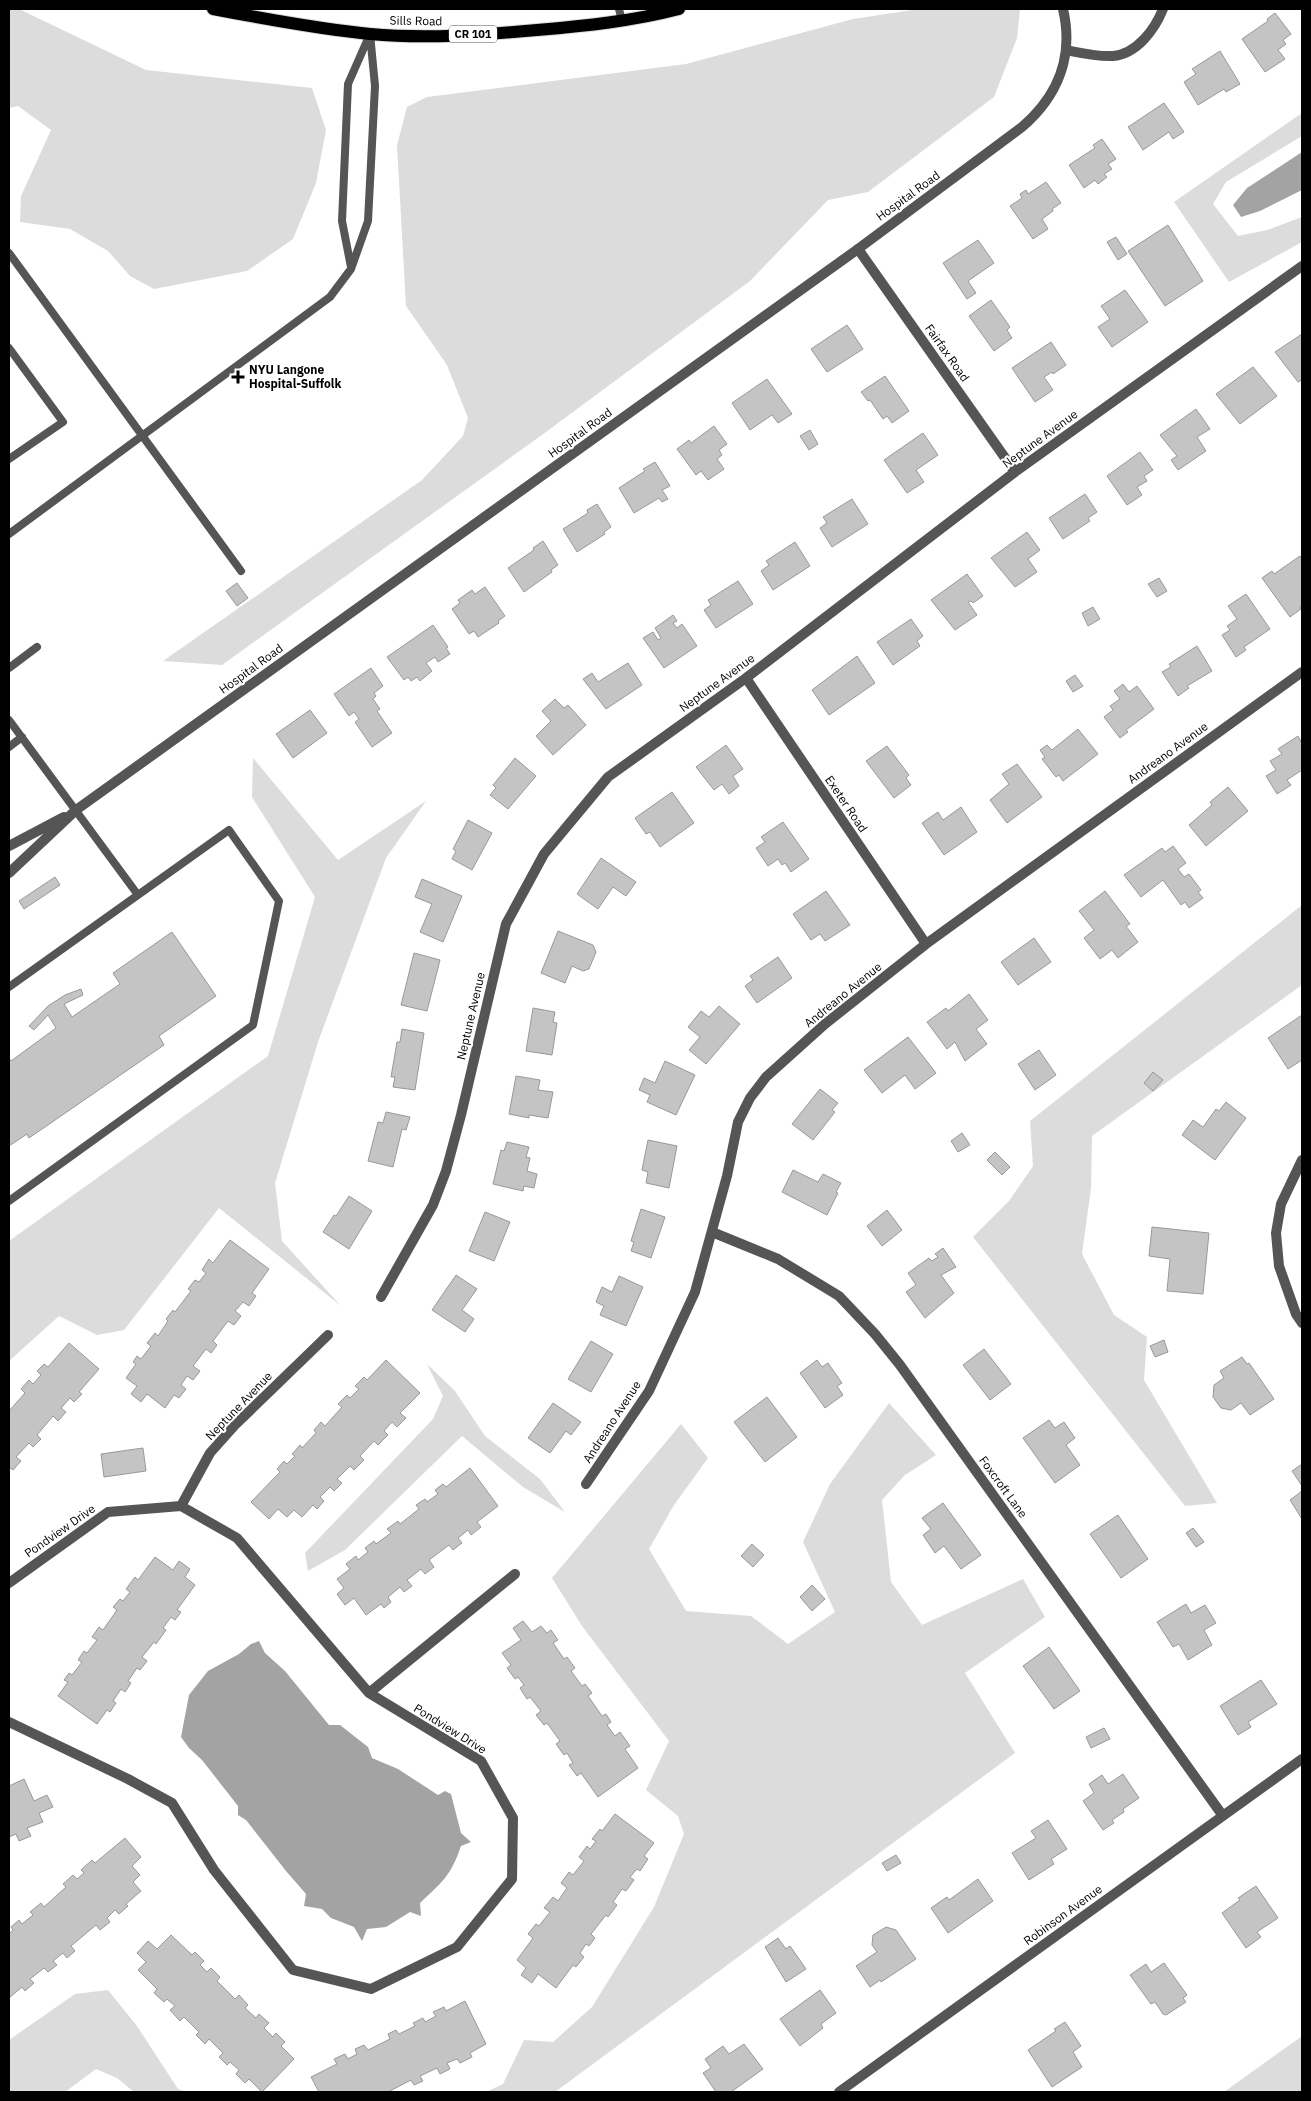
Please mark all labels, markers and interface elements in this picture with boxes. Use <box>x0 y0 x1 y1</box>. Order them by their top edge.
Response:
street label: Sills Road <box>390 13 442 28</box>
road number: CR 101 <box>449 26 497 42</box>
street label: Hospital Road <box>873 167 943 224</box>
street label: Fairfax Road <box>922 321 973 384</box>
place label: NYU Langone Hospital-Suffolk <box>249 362 341 391</box>
marker: NYU Langone Hospital-Suffolk <box>231 370 245 384</box>
street label: Hospital Road <box>545 404 615 461</box>
street label: Neptune Avenue <box>999 406 1081 471</box>
street label: Hospital Road <box>216 640 286 697</box>
street label: Neptune Avenue <box>676 650 758 715</box>
street label: Andreano Avenue <box>1125 718 1211 787</box>
street label: Exeter Road <box>822 773 871 835</box>
street label: Andreano Avenue <box>801 959 885 1030</box>
street label: Neptune Avenue <box>453 970 488 1061</box>
street label: Neptune Avenue <box>202 1368 275 1443</box>
street label: Andreano Avenue <box>579 1377 644 1466</box>
street label: Foxcroft Lane <box>976 1453 1031 1521</box>
street label: Pondview Drive <box>21 1500 98 1561</box>
street label: Pondview Drive <box>411 1700 490 1757</box>
street label: Robinson Avenue <box>1021 1881 1105 1948</box>

